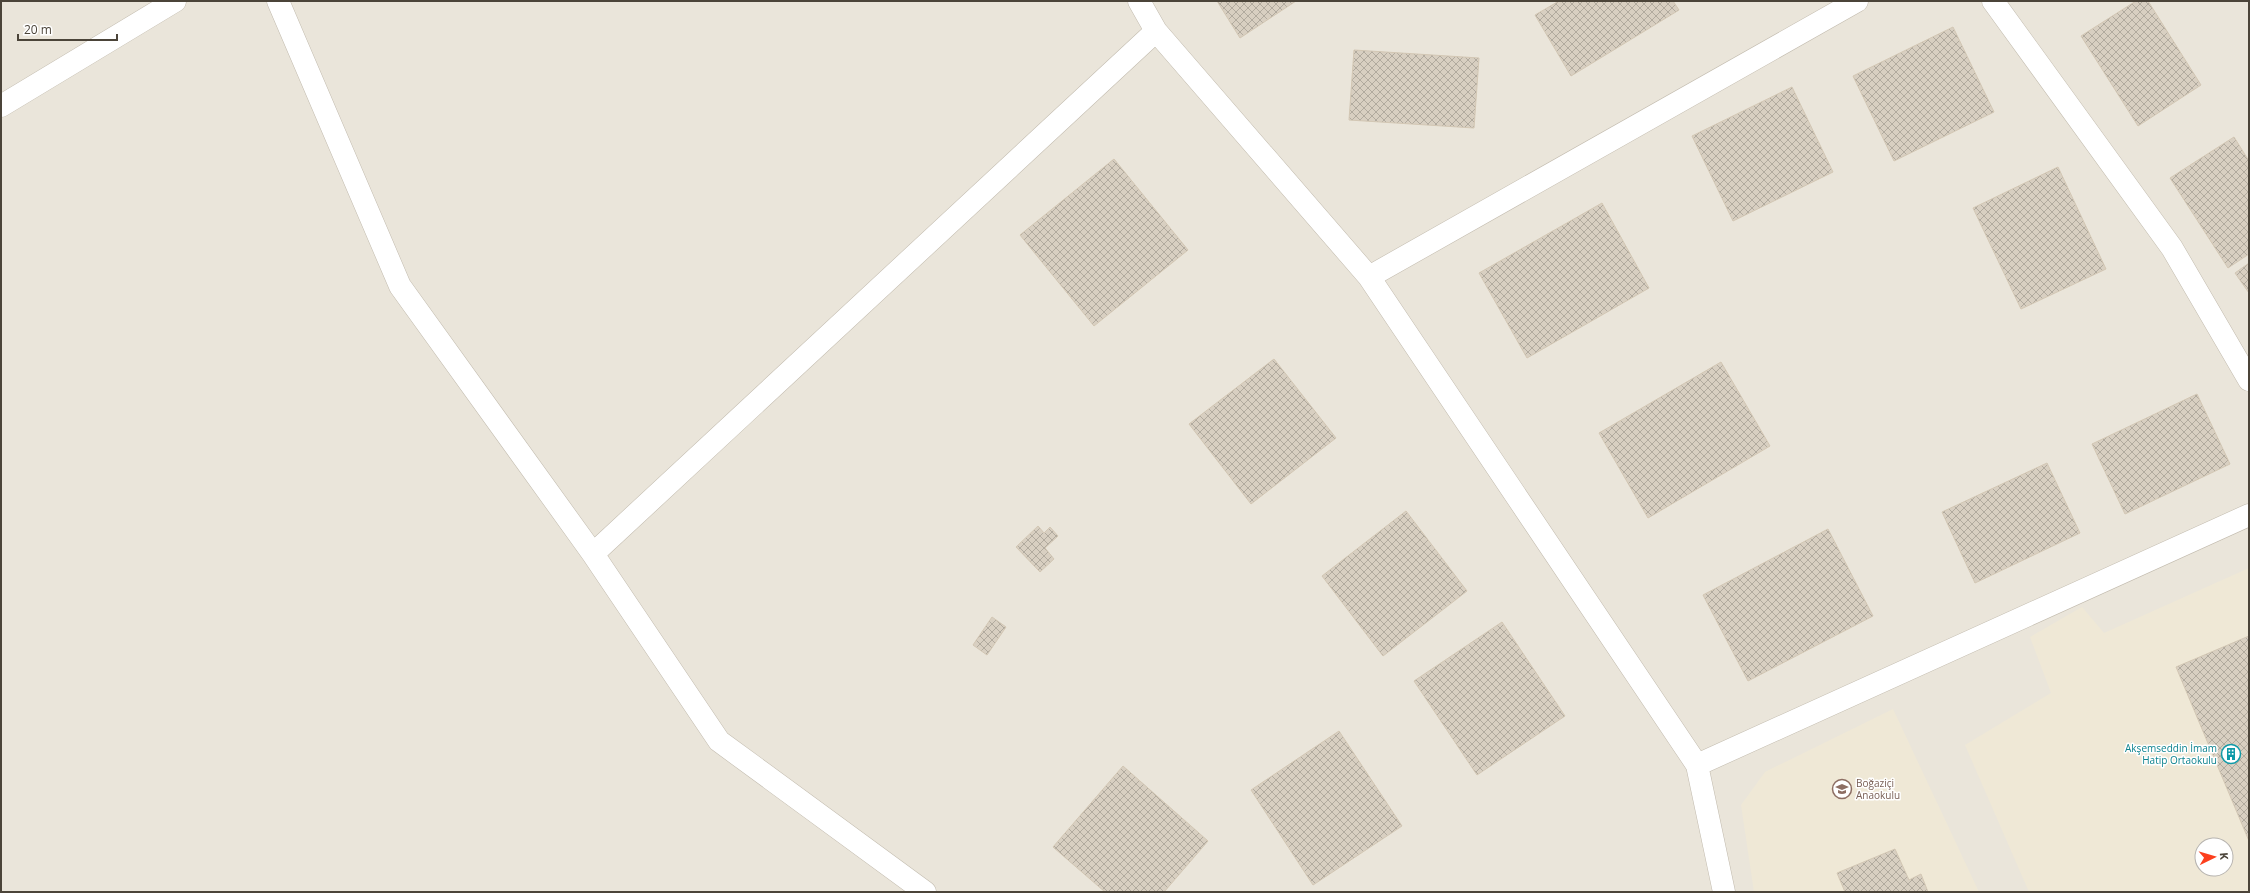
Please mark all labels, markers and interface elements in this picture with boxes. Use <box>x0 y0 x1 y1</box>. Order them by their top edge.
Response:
scale bar <box>18 16 117 42</box>
text: 20 m <box>24 21 52 38</box>
place label: Akşemseddin İmam Hatip Ortaokulu <box>2125 741 2217 767</box>
building icon: Akşemseddin İmam Hatip Ortaokulu <box>2220 743 2242 765</box>
place label: Boğaziçi Anaokulu <box>1856 776 1900 802</box>
school or university icon: Boğaziçi Anaokulu <box>1831 778 1853 800</box>
north arrow <box>2194 837 2234 877</box>
text: K <box>2217 852 2232 861</box>

